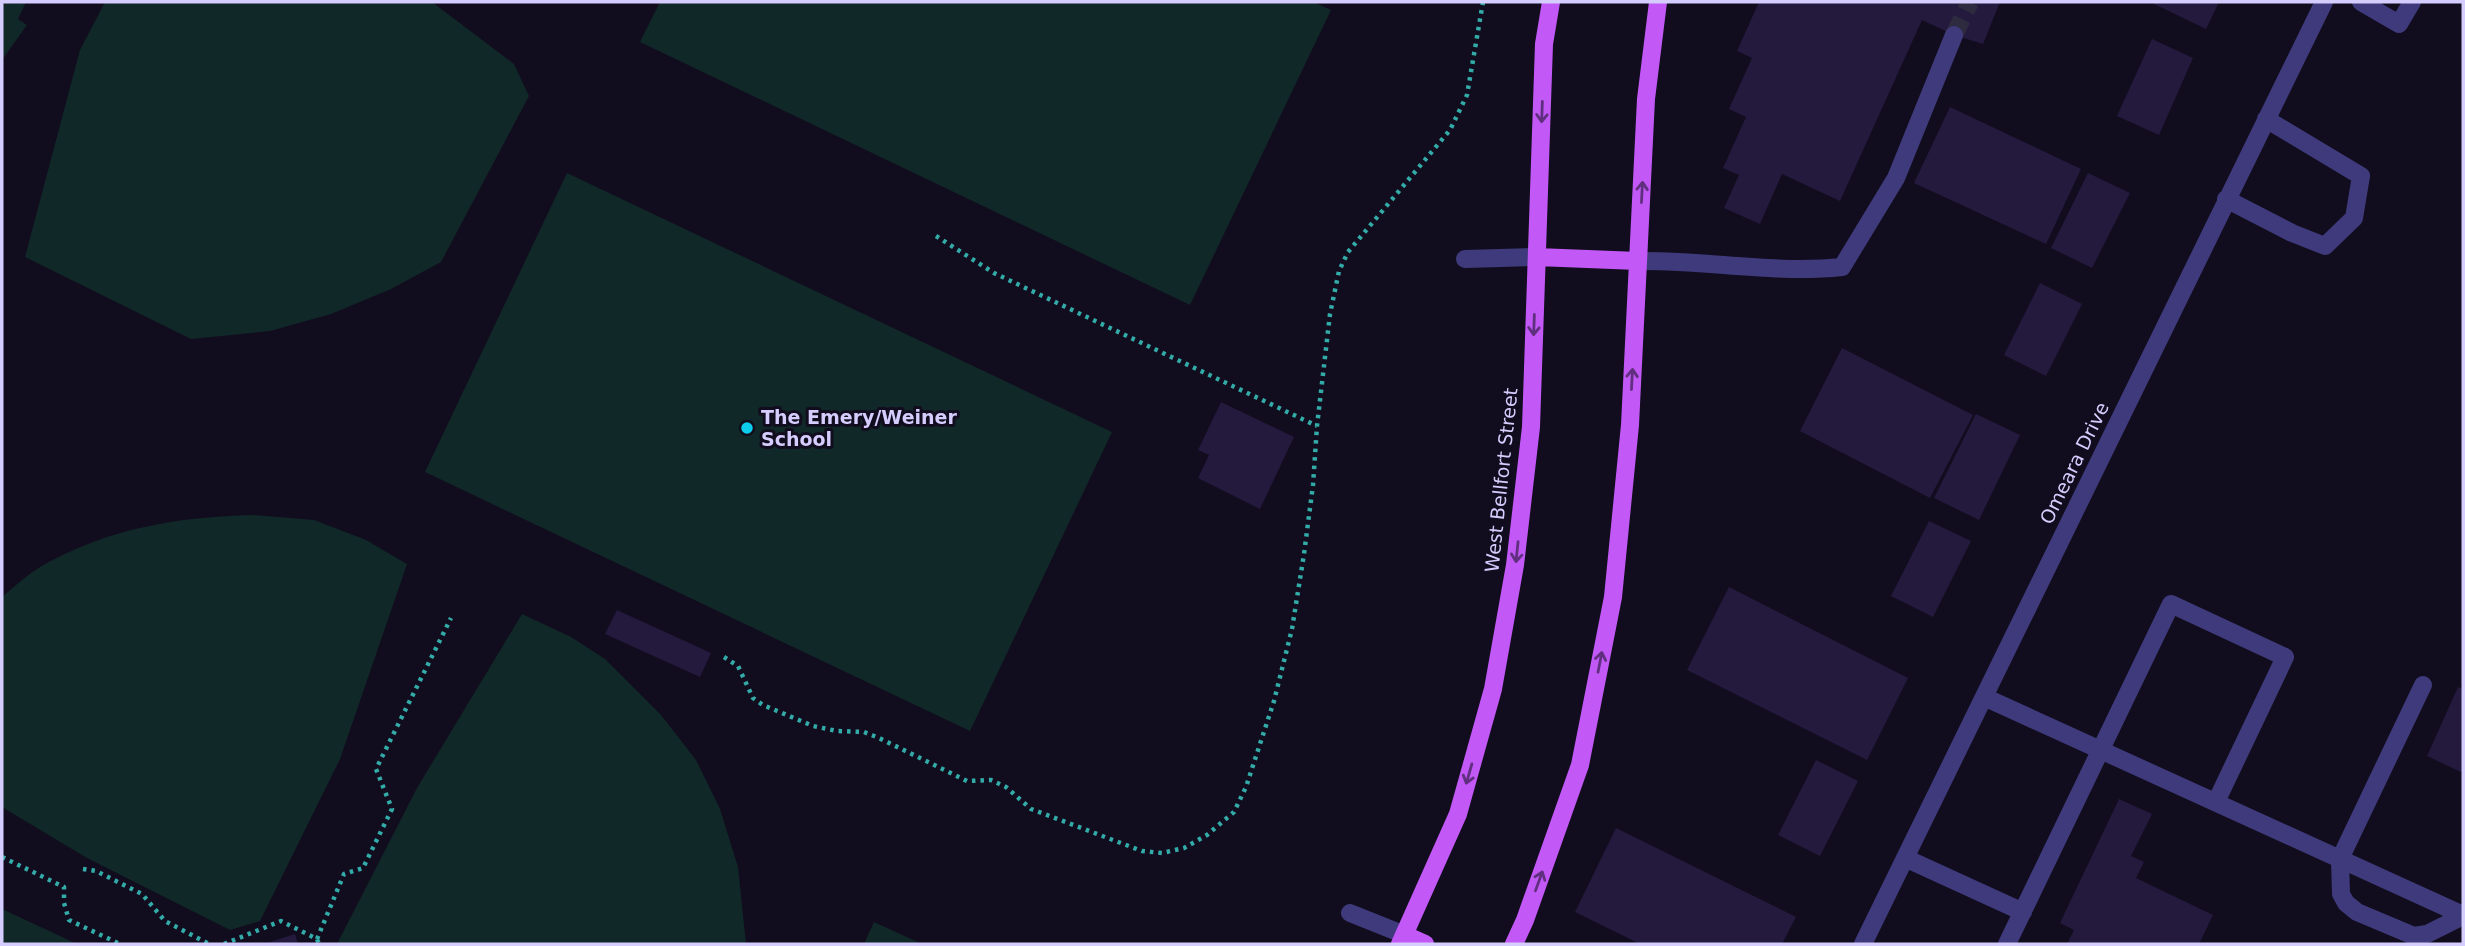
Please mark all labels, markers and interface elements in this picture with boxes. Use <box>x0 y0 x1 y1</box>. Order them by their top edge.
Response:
one-way arrow <box>1535 100 1548 123</box>
one-way arrow <box>1635 181 1648 204</box>
one-way arrow <box>1528 313 1541 336</box>
one-way arrow <box>1626 368 1639 390</box>
street label: West Bellfort Street <box>1480 387 1522 573</box>
street label: Omeara Drive <box>2035 398 2113 528</box>
place label: The Emery/Weiner School <box>761 406 957 450</box>
marker: The Emery/Weiner School <box>739 420 755 436</box>
one-way arrow <box>1510 540 1523 563</box>
one-way arrow <box>1594 651 1608 674</box>
one-way arrow <box>1462 762 1475 785</box>
one-way arrow <box>1534 870 1546 892</box>

